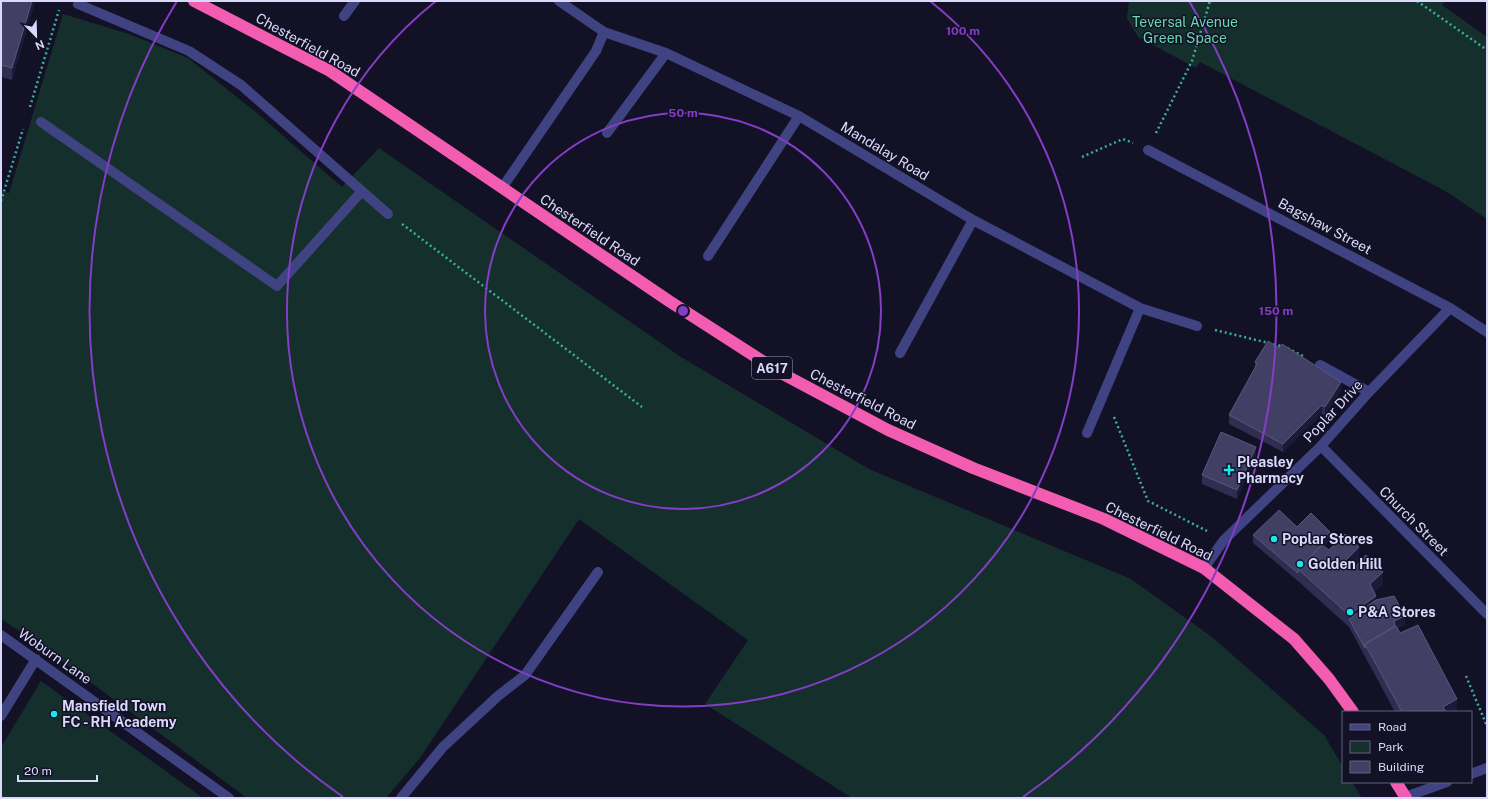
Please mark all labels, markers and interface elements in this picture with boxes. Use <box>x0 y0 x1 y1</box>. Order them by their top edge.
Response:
street label: Chesterfield Road <box>253 10 363 80</box>
park label: Teversal Avenue Green Space <box>1132 14 1238 46</box>
north arrow <box>16 16 56 56</box>
text: 100 m <box>946 24 980 38</box>
text: N <box>34 38 46 52</box>
text: 50 m <box>668 106 698 120</box>
street label: Mandalay Road <box>838 118 932 184</box>
street label: Chesterfield Road <box>537 191 643 269</box>
street label: Bagshaw Street <box>1276 195 1374 257</box>
centre of rings <box>676 304 690 318</box>
text: 150 m <box>1259 304 1293 318</box>
road number: A617 <box>752 357 792 379</box>
street label: Chesterfield Road <box>807 365 919 433</box>
street label: Poplar Drive <box>1300 376 1366 445</box>
place label: Pleasley Pharmacy <box>1237 454 1304 486</box>
marker: Pleasley Pharmacy <box>1224 465 1234 475</box>
street label: Church Street <box>1376 483 1452 559</box>
street label: Chesterfield Road <box>1103 498 1215 564</box>
place label: Poplar Stores <box>1282 531 1373 547</box>
marker: Poplar Stores <box>1269 534 1279 544</box>
place label: Golden Hill <box>1308 556 1383 572</box>
marker: Golden Hill <box>1295 559 1305 569</box>
place label: P&A Stores <box>1358 604 1436 620</box>
marker: P&A Stores <box>1345 607 1355 617</box>
street label: Woburn Lane <box>15 625 95 687</box>
place label: Mansfield Town FC - RH Academy <box>62 698 177 730</box>
marker: Mansfield Town FC - RH Academy <box>49 709 59 719</box>
legend <box>1342 711 1472 783</box>
text: Road <box>1378 720 1406 734</box>
text: Park <box>1378 740 1404 754</box>
scale bar <box>18 757 97 783</box>
text: Building <box>1378 760 1424 774</box>
text: 20 m <box>24 764 52 778</box>

